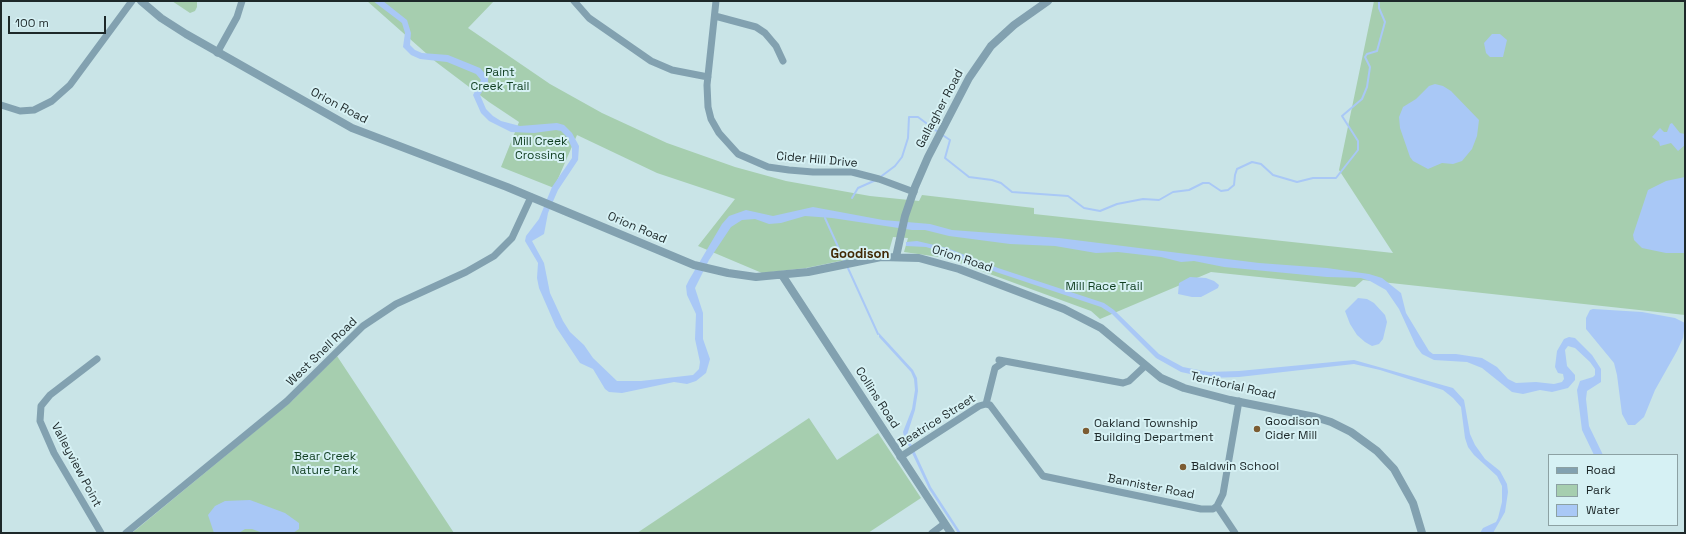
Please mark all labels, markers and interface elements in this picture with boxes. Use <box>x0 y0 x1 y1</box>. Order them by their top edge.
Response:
scale bar <box>10 8 108 34</box>
text: 100 m <box>15 15 49 31</box>
park label: Paint Creek Trail <box>470 66 530 94</box>
street label: Gallagher Road <box>913 67 967 151</box>
street label: Orion Road <box>308 85 370 127</box>
park label: Mill Creek Crossing <box>513 135 567 163</box>
street label: Cider Hill Drive <box>776 149 858 171</box>
street label: Orion Road <box>605 209 669 247</box>
street label: Orion Road <box>930 242 994 276</box>
district label: Goodison <box>830 246 890 262</box>
park label: Mill Race Trail <box>1065 280 1143 294</box>
street label: West Snell Road <box>284 315 360 389</box>
street label: Collins Road <box>852 365 902 431</box>
street label: Territorial Road <box>1189 369 1277 403</box>
street label: Beatrice Street <box>896 391 978 451</box>
place label: Goodison Cider Mill <box>1265 415 1320 443</box>
place label: Oakland Township Building Department <box>1094 417 1214 445</box>
street label: Valleyview Point <box>48 420 104 510</box>
marker: Goodison Cider Mill <box>1252 424 1262 434</box>
marker: Oakland Township Building Department <box>1081 426 1091 436</box>
park label: Bear Creek Nature Park <box>292 450 358 478</box>
legend <box>1548 454 1678 526</box>
place label: Baldwin School <box>1191 460 1279 474</box>
marker: Baldwin School <box>1178 462 1188 472</box>
text: Road <box>1586 462 1615 478</box>
street label: Bannister Road <box>1106 472 1196 502</box>
text: Park <box>1586 482 1611 498</box>
text: Water <box>1586 502 1620 518</box>

